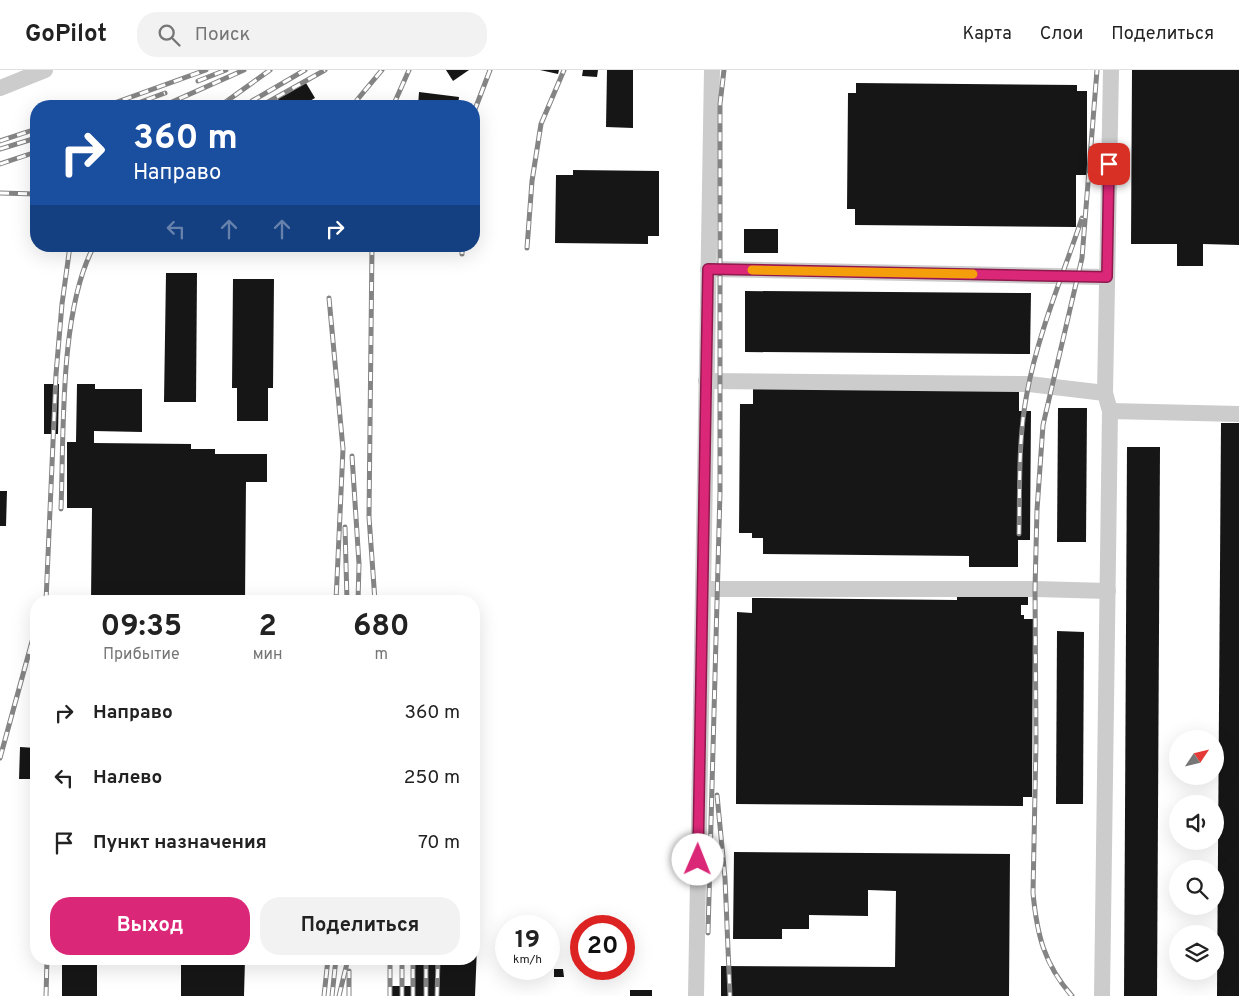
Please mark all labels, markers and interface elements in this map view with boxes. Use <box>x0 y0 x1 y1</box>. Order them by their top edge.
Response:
search box <box>137 12 487 57</box>
text: GoPilot <box>25 20 107 50</box>
icon: search <box>155 21 183 49</box>
text: Поиск <box>195 23 250 47</box>
text: Карта <box>962 23 1012 46</box>
text: Слои <box>1040 23 1083 46</box>
text: Поделиться <box>1111 23 1214 46</box>
text: 360 m <box>133 117 238 161</box>
icon: right <box>50 120 115 185</box>
pin <box>1088 143 1130 185</box>
icon: arrive <box>1095 150 1123 178</box>
text: Направо <box>133 160 221 187</box>
icon: left <box>162 215 190 243</box>
icon: ahead <box>215 215 243 243</box>
icon: ahead <box>268 215 296 243</box>
icon: right <box>321 215 349 243</box>
text: 09:35 <box>100 609 182 646</box>
text: 2 <box>258 609 277 646</box>
text: 680 <box>353 609 410 646</box>
text: Прибытие <box>103 645 180 665</box>
text: мин <box>253 645 283 665</box>
text: m <box>374 645 388 665</box>
icon: right <box>50 699 78 727</box>
text: Направо <box>93 701 173 725</box>
text: 360 m <box>404 701 460 725</box>
north arrow <box>1169 730 1224 785</box>
map controls <box>1169 730 1224 980</box>
icon: left <box>50 764 78 792</box>
text: Налево <box>93 766 162 790</box>
text: 250 m <box>404 766 460 790</box>
button: sound <box>1169 795 1224 850</box>
icon: arrive <box>50 829 78 857</box>
text: Пункт назначения <box>93 831 267 855</box>
text: 70 m <box>418 831 460 855</box>
position arrow <box>671 833 723 885</box>
button: search <box>1169 860 1224 915</box>
button: Выход <box>50 897 250 955</box>
button: Поделиться <box>260 897 460 955</box>
speed limit sign: 20 <box>570 915 635 980</box>
text: 19 <box>515 925 540 957</box>
button: layers <box>1169 925 1224 980</box>
text: km/h <box>513 952 542 968</box>

